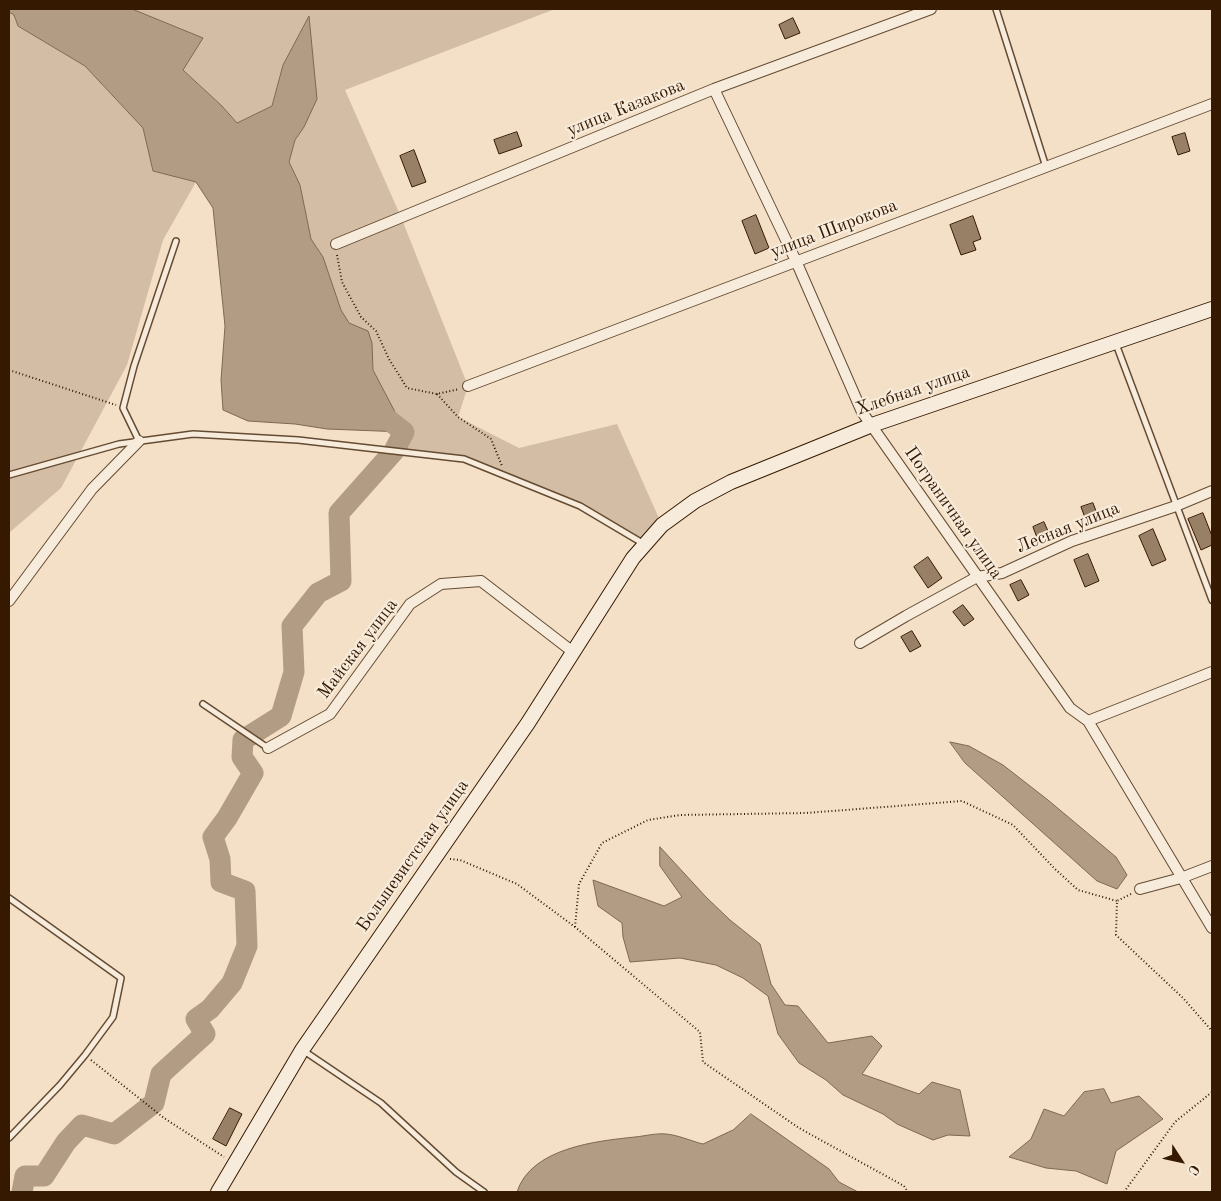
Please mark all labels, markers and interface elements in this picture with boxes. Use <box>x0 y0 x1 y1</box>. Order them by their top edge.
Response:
street label: улица Казакова <box>564 75 688 141</box>
street label: улица Широкова <box>767 195 901 263</box>
street label: Хлебная улица <box>853 361 973 421</box>
street label: Пограничная улица <box>899 443 1007 583</box>
street label: Лесная улица <box>1013 498 1123 558</box>
street label: Майская улица <box>313 595 403 703</box>
street label: Большевистская улица <box>352 776 474 936</box>
north arrow <box>1156 1136 1206 1186</box>
text: С <box>1185 1162 1202 1177</box>

